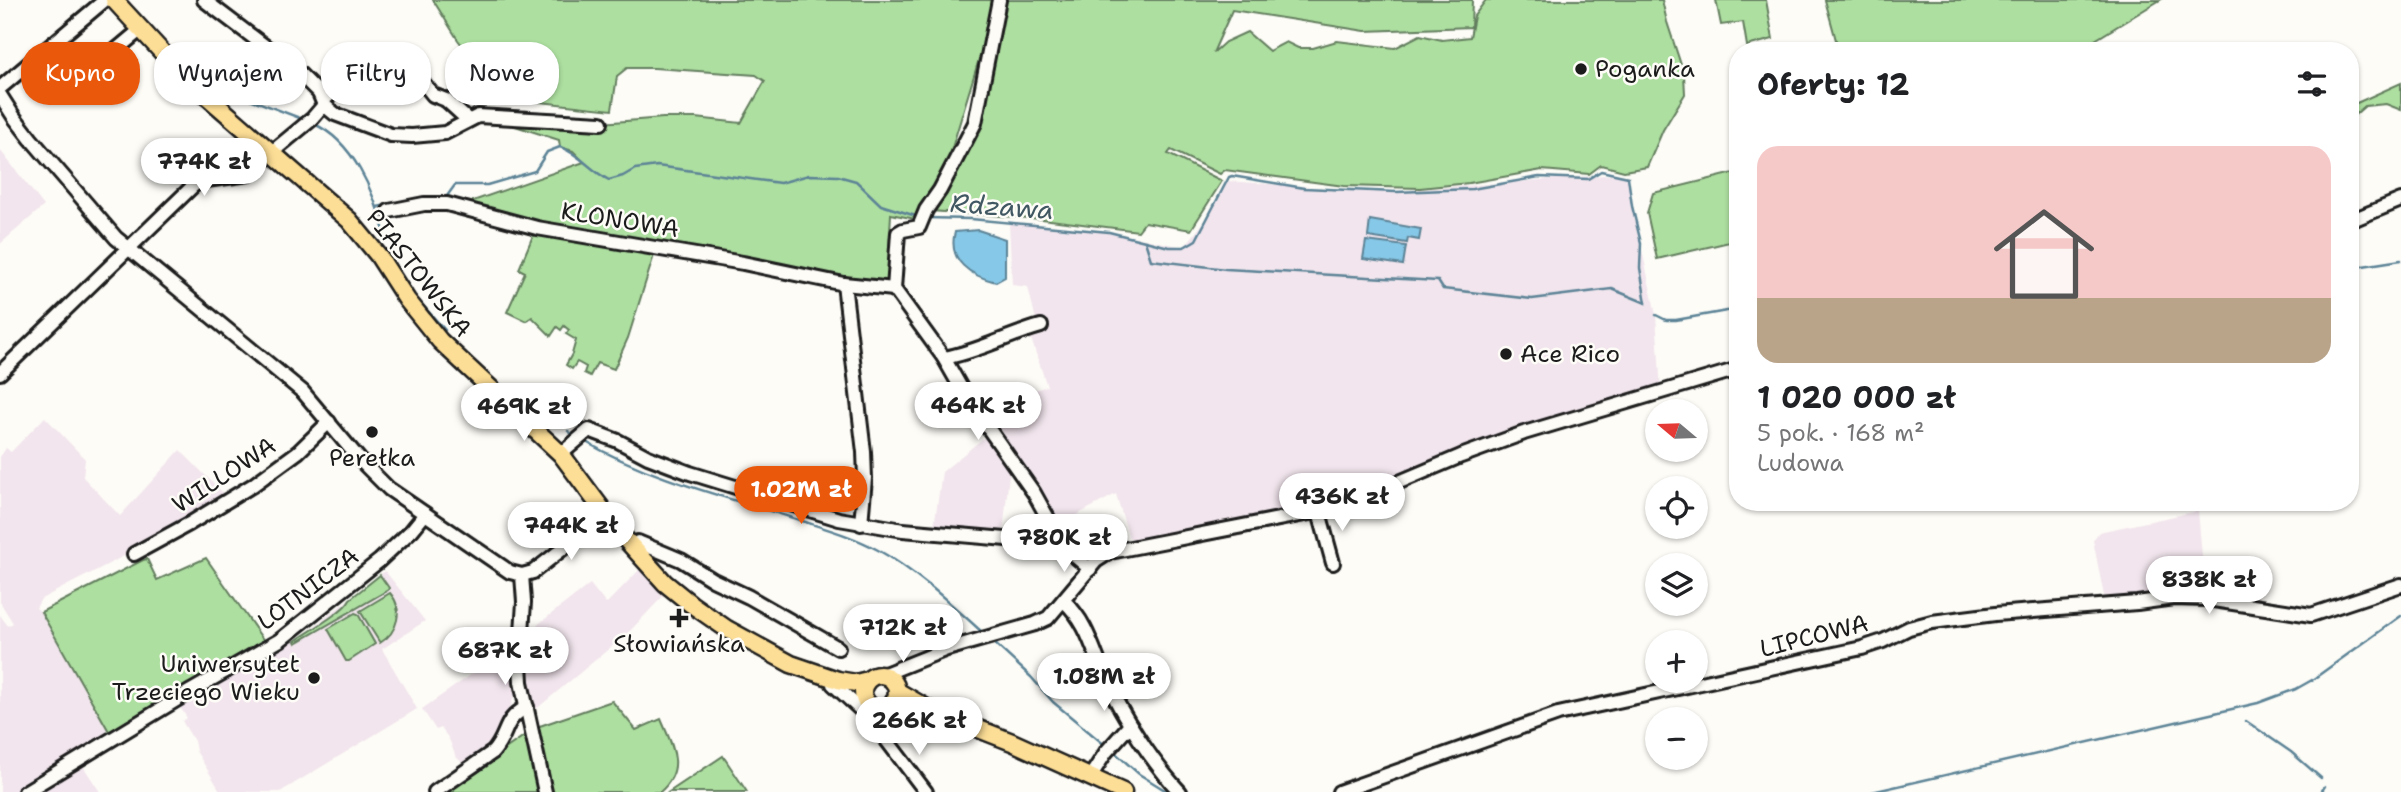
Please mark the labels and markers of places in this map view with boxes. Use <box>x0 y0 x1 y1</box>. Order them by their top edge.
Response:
place label: Poganka <box>1595 53 1695 85</box>
marker: Poganka <box>1573 61 1589 77</box>
pin: 774K zł <box>139 138 269 198</box>
place label: Ace Rico <box>1520 338 1620 370</box>
marker: Ace Rico <box>1498 346 1514 362</box>
pin: 464K zł <box>913 382 1043 442</box>
pin: 469K zł <box>459 384 589 443</box>
marker: Perełka <box>364 424 380 440</box>
place label: Perełka <box>329 442 415 474</box>
pin: 1.02M zł <box>729 466 873 526</box>
pin: 436K zł <box>1277 474 1407 533</box>
pin: 744K zł <box>506 503 636 562</box>
pin: 780K zł <box>999 514 1129 574</box>
pin: 838K zł <box>2144 556 2274 616</box>
pin: 712K zł <box>838 604 968 664</box>
marker: Słowiańska <box>671 610 687 626</box>
pin: 687K zł <box>440 628 570 687</box>
place label: Słowiańska <box>613 628 745 660</box>
place label: Uniwersytet Trzeciego Wieku <box>112 648 300 708</box>
pin: 1.08M zł <box>1032 654 1176 713</box>
marker: Uniwersytet Trzeciego Wieku <box>306 670 322 686</box>
pin: 266K zł <box>854 698 984 757</box>

